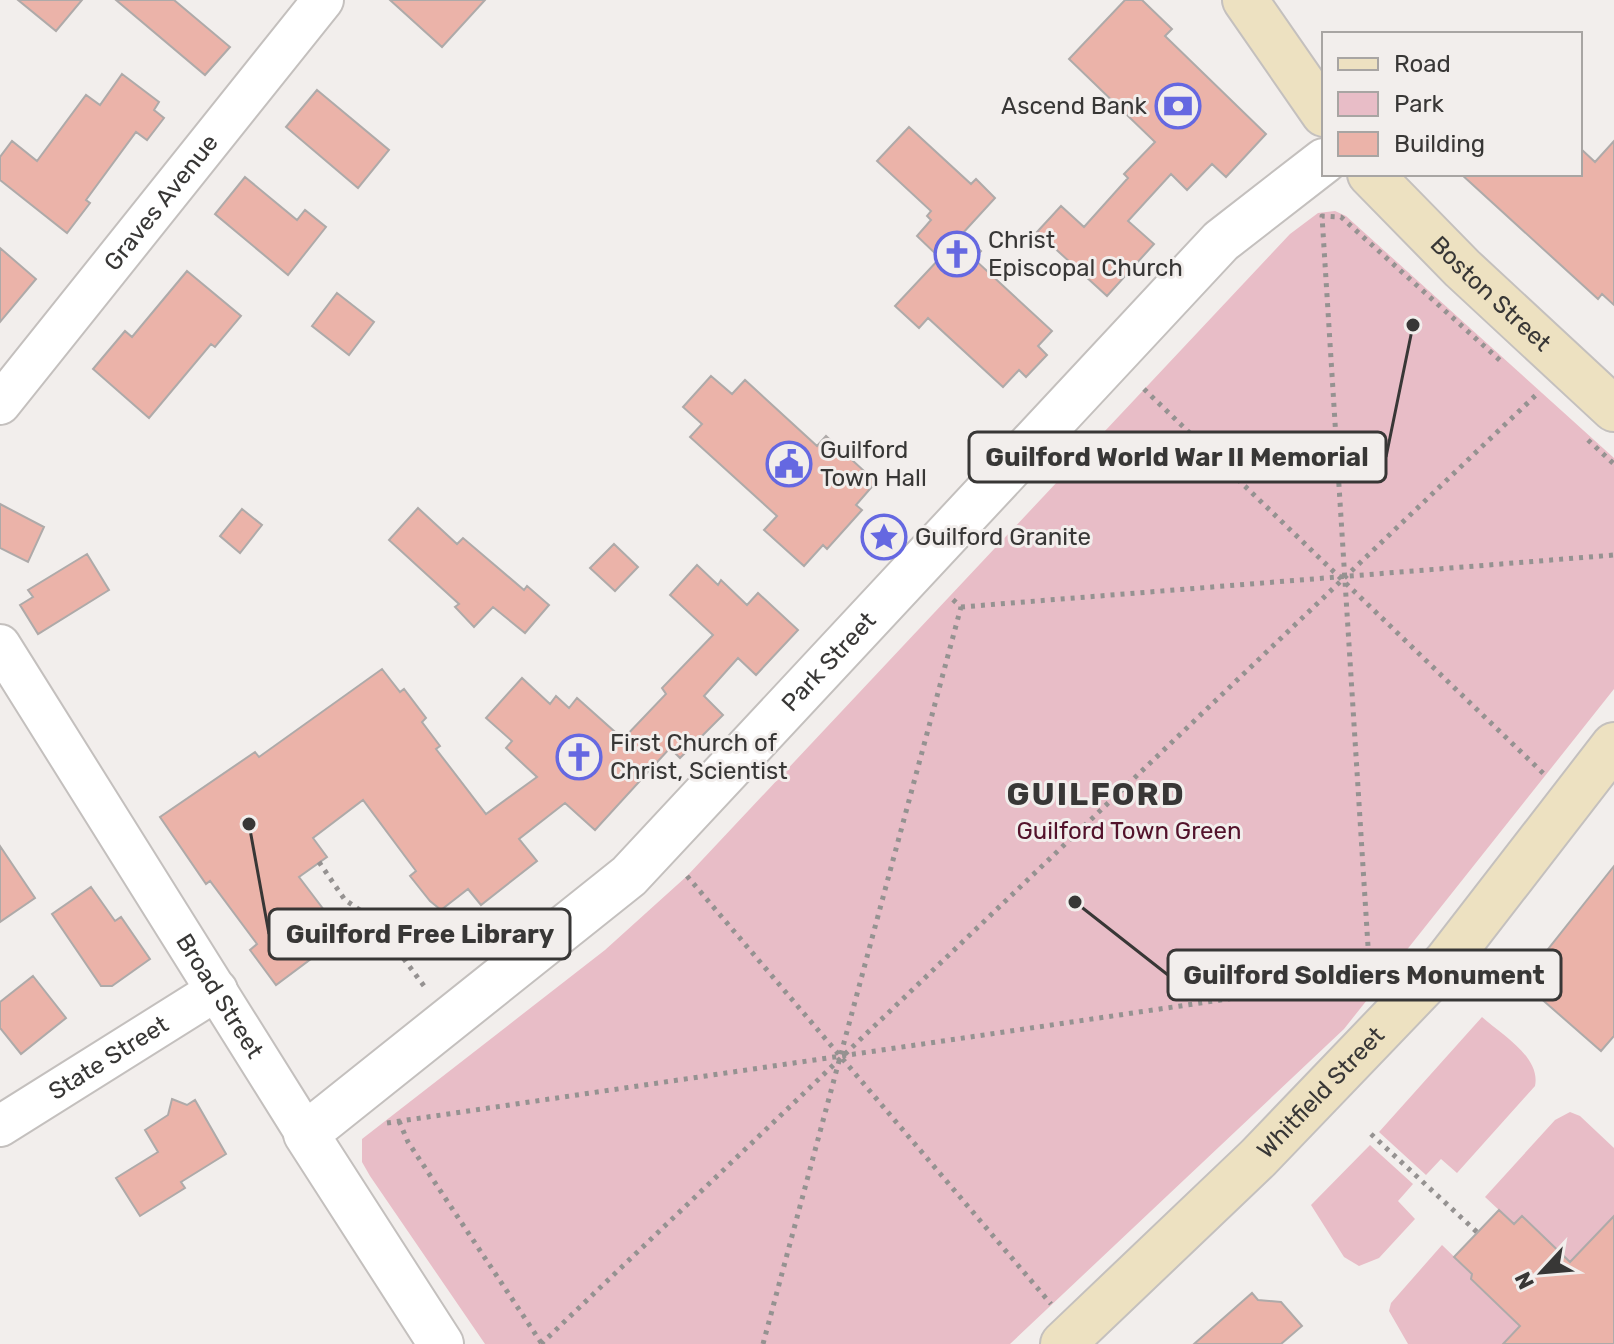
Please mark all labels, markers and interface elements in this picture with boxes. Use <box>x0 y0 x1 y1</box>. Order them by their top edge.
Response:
legend <box>1322 32 1582 176</box>
text: Road <box>1394 50 1451 78</box>
bank icon: Ascend Bank <box>1154 82 1202 130</box>
text: Park <box>1394 90 1445 118</box>
place label: Ascend Bank <box>1001 92 1148 120</box>
street label: Graves Avenue <box>98 129 224 276</box>
text: Building <box>1394 130 1485 158</box>
place label: Christ Episcopal Church <box>988 226 1183 282</box>
church icon: Christ Episcopal Church <box>933 230 981 278</box>
street label: Boston Street <box>1425 230 1557 357</box>
callout: Guilford World War II Memorial <box>969 432 1386 482</box>
place label: Guilford Town Hall <box>820 436 927 492</box>
public building icon: Guilford Town Hall <box>765 440 813 488</box>
text: Guilford World War II Memorial <box>985 442 1369 473</box>
place icon: Guilford Granite <box>860 513 908 561</box>
place label: Guilford Granite <box>915 523 1091 551</box>
street label: Park Street <box>776 606 882 717</box>
place label: First Church of Christ, Scientist <box>610 729 788 785</box>
church icon: First Church of Christ, Scientist <box>555 733 603 781</box>
district label: GUILFORD <box>1006 775 1186 813</box>
park label: Guilford Town Green <box>1016 817 1242 845</box>
callout: Guilford Free Library <box>269 909 570 959</box>
text: Guilford Free Library <box>286 919 555 950</box>
street label: Broad Street <box>170 929 269 1063</box>
callout: Guilford Soldiers Monument <box>1168 950 1561 1000</box>
text: Guilford Soldiers Monument <box>1183 960 1545 991</box>
street label: State Street <box>44 1010 173 1106</box>
street label: Whitfield Street <box>1251 1021 1390 1164</box>
north arrow <box>1502 1232 1582 1312</box>
text: N <box>1509 1268 1540 1294</box>

